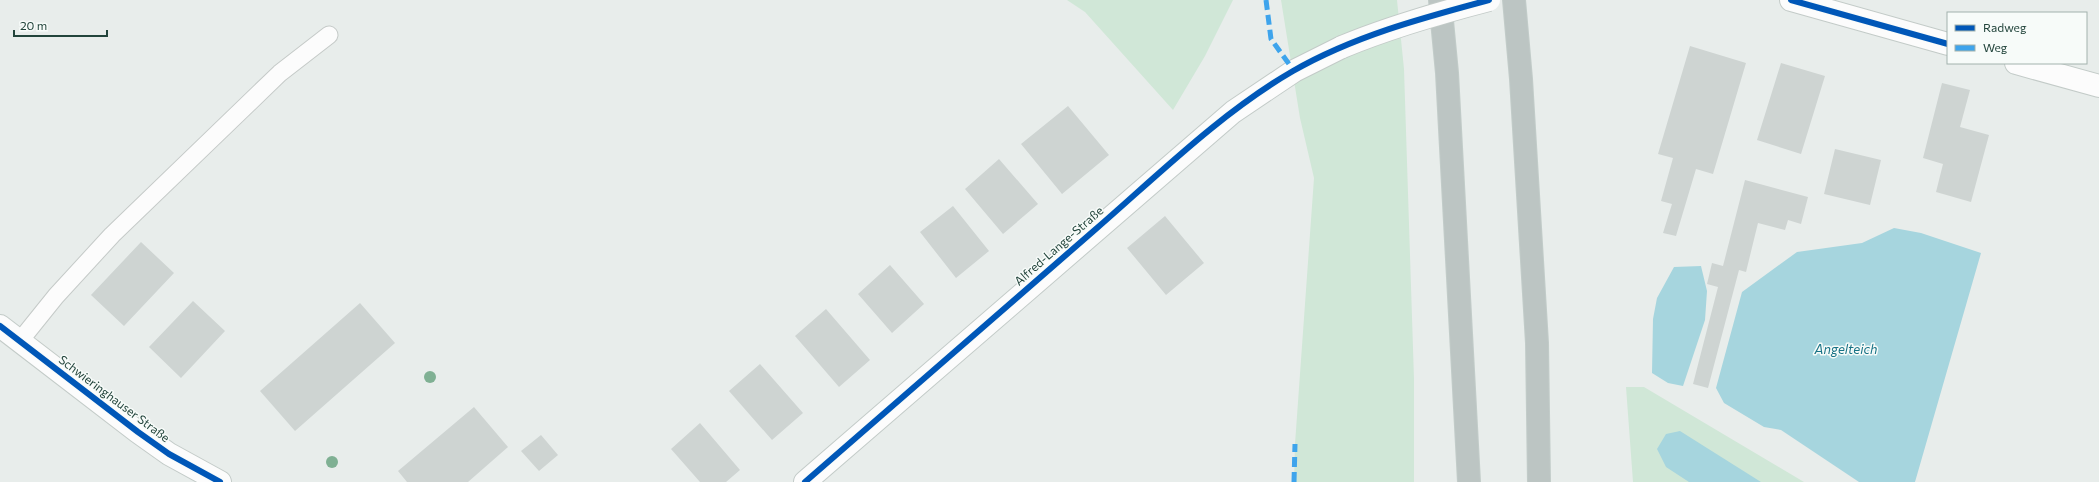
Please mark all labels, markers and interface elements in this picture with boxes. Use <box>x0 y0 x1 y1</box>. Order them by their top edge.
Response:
scale bar <box>14 12 107 38</box>
legend <box>1947 12 2087 64</box>
text: 20 m <box>20 18 47 32</box>
text: Radweg <box>1983 20 2027 34</box>
text: Weg <box>1983 40 2008 54</box>
street label: Alfred-Lange-Straße <box>1011 203 1106 288</box>
water label: Angelteich <box>1814 341 1877 357</box>
street label: Schwieringhauser Straße <box>56 352 173 444</box>

